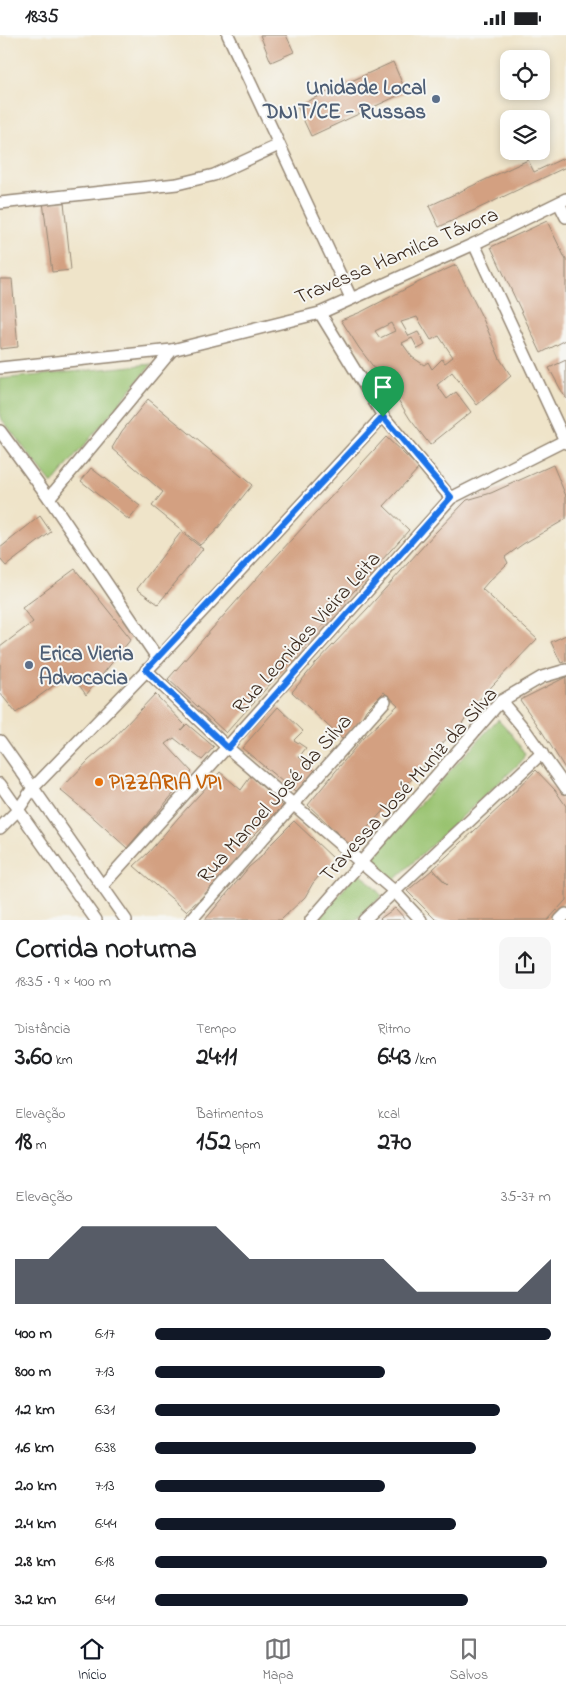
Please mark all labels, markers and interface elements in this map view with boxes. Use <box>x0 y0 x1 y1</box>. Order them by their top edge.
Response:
text: 18:35 <box>25 4 59 31</box>
map controls <box>500 50 550 160</box>
button: locate <box>500 50 550 100</box>
place label: Unidade Local DNIT/CE - Russas <box>262 74 426 128</box>
marker: Unidade Local DNIT/CE - Russas <box>430 93 442 105</box>
button: layers <box>500 110 550 160</box>
street label: Travessa Hamilca Távora <box>290 200 503 313</box>
pin <box>362 366 404 417</box>
icon: arrive <box>369 373 397 401</box>
street label: Rua Leonides Vieira Leita <box>226 545 389 721</box>
place label: Erica Vieria Advocacia <box>39 640 134 694</box>
marker: Erica Vieria Advocacia <box>23 659 35 671</box>
street label: Travessa José Muniz da Silva <box>313 681 506 890</box>
street label: Rua Manoel José da Silva <box>191 708 360 891</box>
place label: PIZZARIA VPI <box>109 769 222 799</box>
marker: PIZZARIA VPI <box>93 776 105 788</box>
text: Corrida noturna <box>15 930 197 971</box>
button: share <box>499 937 551 989</box>
text: 18:35 · 9 × 400 m <box>15 970 111 994</box>
text: Distância <box>15 1019 70 1040</box>
text: Tempo <box>196 1019 236 1040</box>
text: Ritmo <box>378 1019 411 1040</box>
text: 3.60 <box>15 1040 52 1076</box>
text: 24:11 <box>196 1040 237 1076</box>
text: 6:43 <box>378 1040 411 1076</box>
text: km <box>52 1050 73 1071</box>
text: /km <box>411 1050 436 1071</box>
text: Elevação <box>15 1104 66 1125</box>
text: Batimentos <box>196 1104 264 1125</box>
text: kcal <box>378 1104 400 1125</box>
text: 18 <box>15 1125 32 1161</box>
text: 152 <box>196 1125 231 1161</box>
text: 270 <box>378 1125 411 1161</box>
text: m <box>32 1135 47 1156</box>
text: bpm <box>231 1135 260 1156</box>
text: Elevação <box>15 1185 73 1209</box>
text: 35–37 m <box>501 1185 551 1209</box>
text: 400 m <box>15 1322 52 1346</box>
text: 6:17 <box>95 1322 115 1346</box>
text: 800 m <box>15 1360 51 1384</box>
text: 7:13 <box>95 1360 115 1384</box>
text: 1.2 km <box>15 1398 55 1422</box>
text: 6:31 <box>95 1398 115 1422</box>
text: 1.6 km <box>15 1436 54 1460</box>
text: 6:38 <box>95 1436 116 1460</box>
text: 2.0 km <box>15 1474 57 1498</box>
text: 7:13 <box>95 1474 115 1498</box>
text: 2.4 km <box>15 1512 56 1536</box>
text: 6:44 <box>95 1512 117 1536</box>
text: 2.8 km <box>15 1550 56 1574</box>
text: 6:18 <box>95 1550 115 1574</box>
text: 3.2 km <box>15 1588 56 1612</box>
text: 6:41 <box>95 1588 115 1612</box>
tab: Início <box>78 1635 107 1686</box>
tab: Mapa <box>262 1635 294 1686</box>
tab: Salvos <box>449 1635 488 1686</box>

